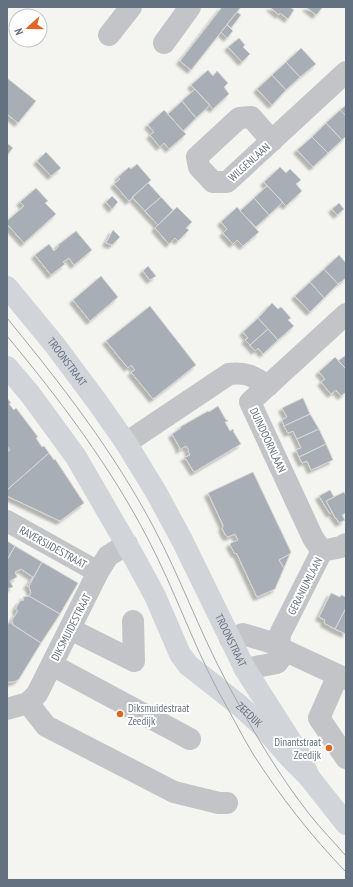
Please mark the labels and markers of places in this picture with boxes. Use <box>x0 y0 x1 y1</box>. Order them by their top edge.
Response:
place label: Diksmuidestraat Zeedijk <box>128 701 189 728</box>
marker: Diksmuidestraat Zeedijk <box>115 709 125 719</box>
place label: Dinantstraat Zeedijk <box>274 735 322 762</box>
marker: Dinantstraat Zeedijk <box>324 743 334 753</box>

